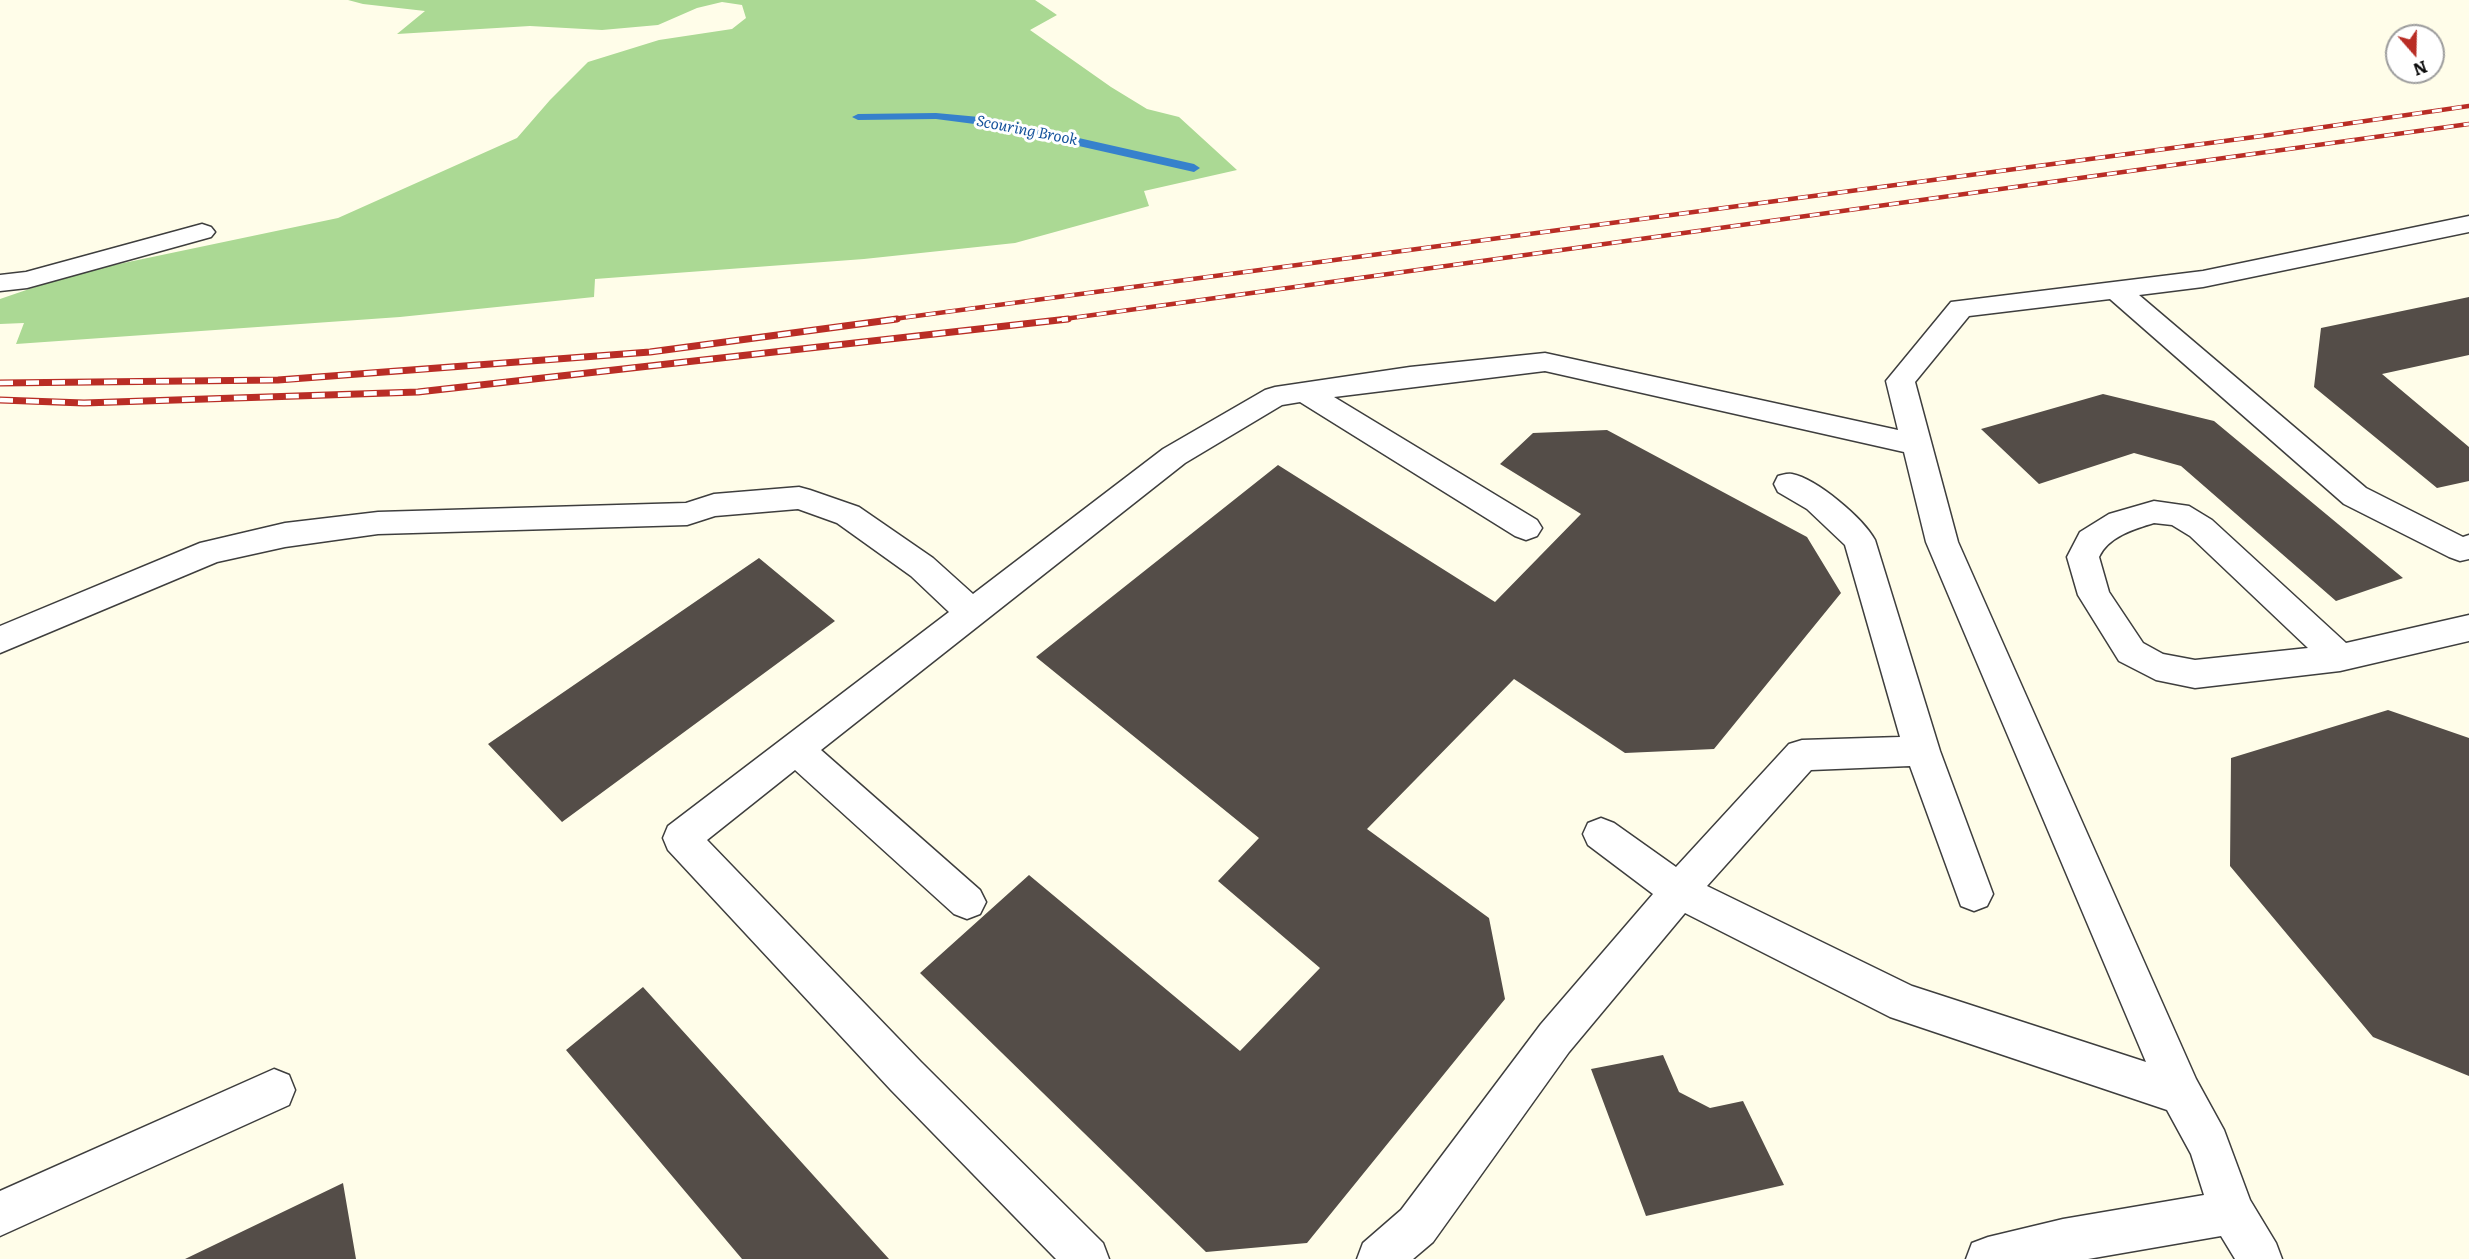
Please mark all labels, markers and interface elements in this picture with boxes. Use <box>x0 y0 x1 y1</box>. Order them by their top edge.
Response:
north arrow <box>2385 24 2445 84</box>
text: N <box>2410 55 2431 83</box>
water label: Scouring Brook <box>975 112 1079 150</box>

